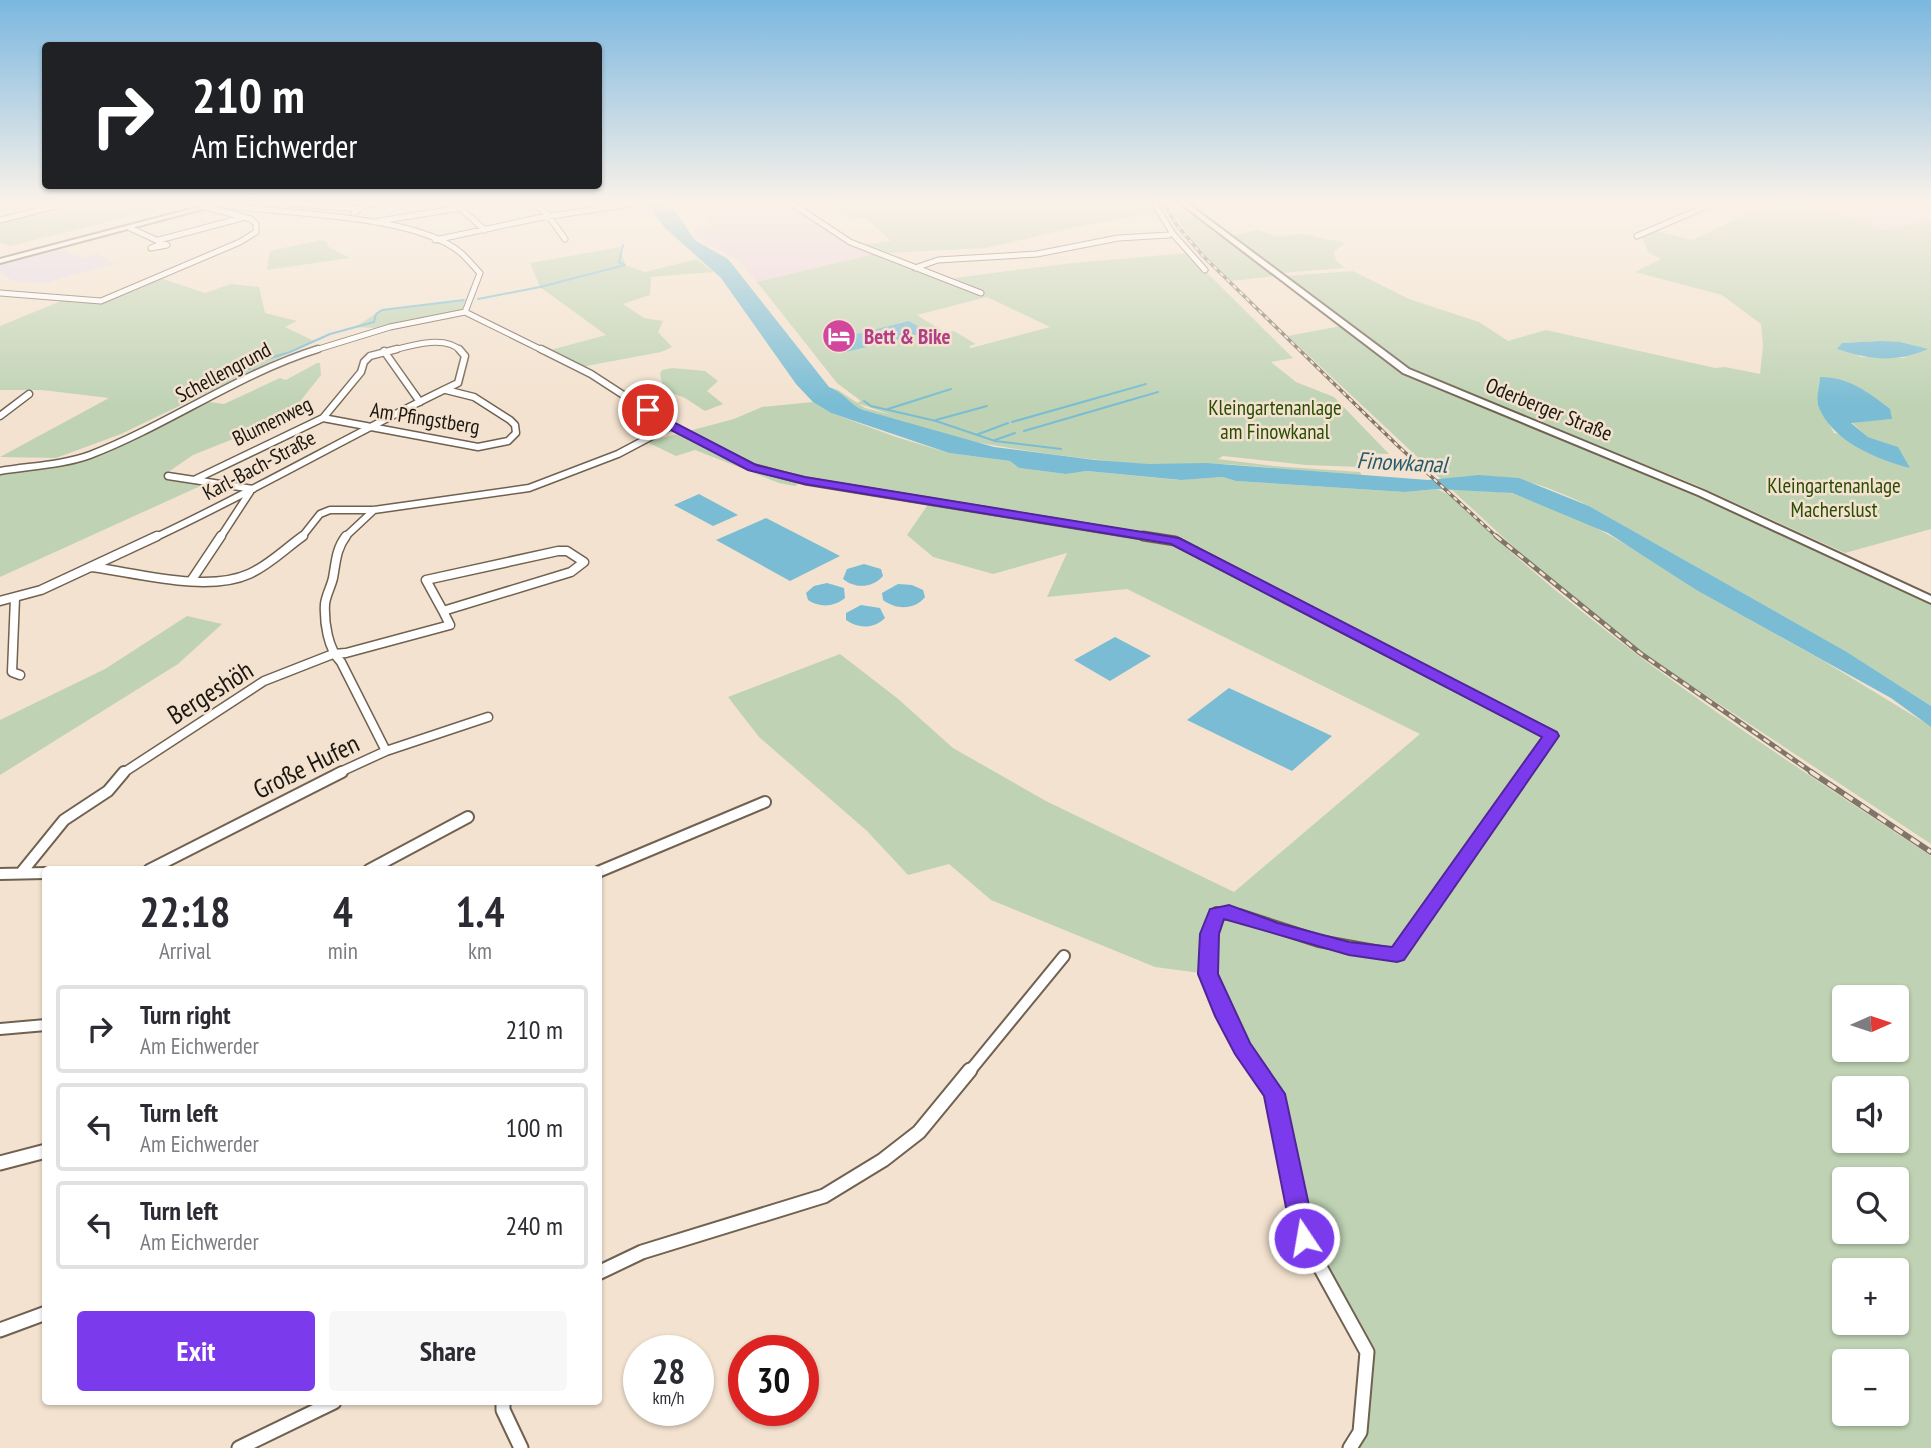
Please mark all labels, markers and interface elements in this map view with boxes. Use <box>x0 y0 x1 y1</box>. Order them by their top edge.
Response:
text: 210 m <box>192 63 305 127</box>
icon: right <box>77 70 168 161</box>
text: Am Eichwerder <box>192 125 357 167</box>
hotel icon: Bett & Bike <box>820 317 858 355</box>
place label: Bett & Bike <box>864 323 951 350</box>
street label: Schellengrund <box>171 336 275 408</box>
street label: Oderberger Straße <box>1482 371 1616 447</box>
pin <box>618 380 678 440</box>
street label: Blumenweg <box>228 390 316 452</box>
icon: arrive <box>629 391 667 429</box>
park label: Kleingartenanlage am Finowkanal <box>1208 394 1342 445</box>
street label: Am Pfingstberg <box>368 396 482 440</box>
street label: Karl-Bach-Straße <box>198 424 320 506</box>
water label: Finowkanal <box>1356 445 1451 479</box>
park label: Kleingartenanlage Macherslust <box>1767 472 1901 523</box>
street label: Bergeshöh <box>161 653 259 731</box>
street label: Große Hufen <box>248 726 364 806</box>
text: 22:18 <box>140 884 230 939</box>
text: 4 <box>333 884 353 939</box>
text: 1.4 <box>455 884 504 939</box>
text: Arrival <box>159 936 211 965</box>
text: min <box>328 936 358 965</box>
text: km <box>468 936 492 965</box>
north arrow <box>1832 985 1909 1062</box>
map controls <box>1832 985 1909 1426</box>
text: Turn right <box>140 998 231 1031</box>
icon: right <box>81 1010 119 1048</box>
text: 210 m <box>505 1013 563 1046</box>
text: Am Eichwerder <box>140 1031 259 1060</box>
button: sound <box>1832 1076 1909 1153</box>
text: Turn left <box>140 1096 218 1129</box>
icon: left <box>81 1108 119 1146</box>
text: 100 m <box>505 1111 563 1144</box>
text: Am Eichwerder <box>140 1129 259 1158</box>
button: search <box>1832 1167 1909 1244</box>
text: Turn left <box>140 1194 218 1227</box>
position arrow <box>1267 1201 1341 1275</box>
icon: left <box>81 1206 119 1244</box>
text: 240 m <box>505 1209 563 1242</box>
text: Am Eichwerder <box>140 1227 259 1256</box>
button: + <box>1832 1258 1909 1335</box>
button: Exit <box>77 1311 315 1391</box>
button: Share <box>329 1311 567 1391</box>
speed limit sign: 30 <box>728 1335 819 1426</box>
text: 28 <box>652 1348 685 1394</box>
button: − <box>1832 1349 1909 1426</box>
text: km/h <box>653 1386 684 1409</box>

